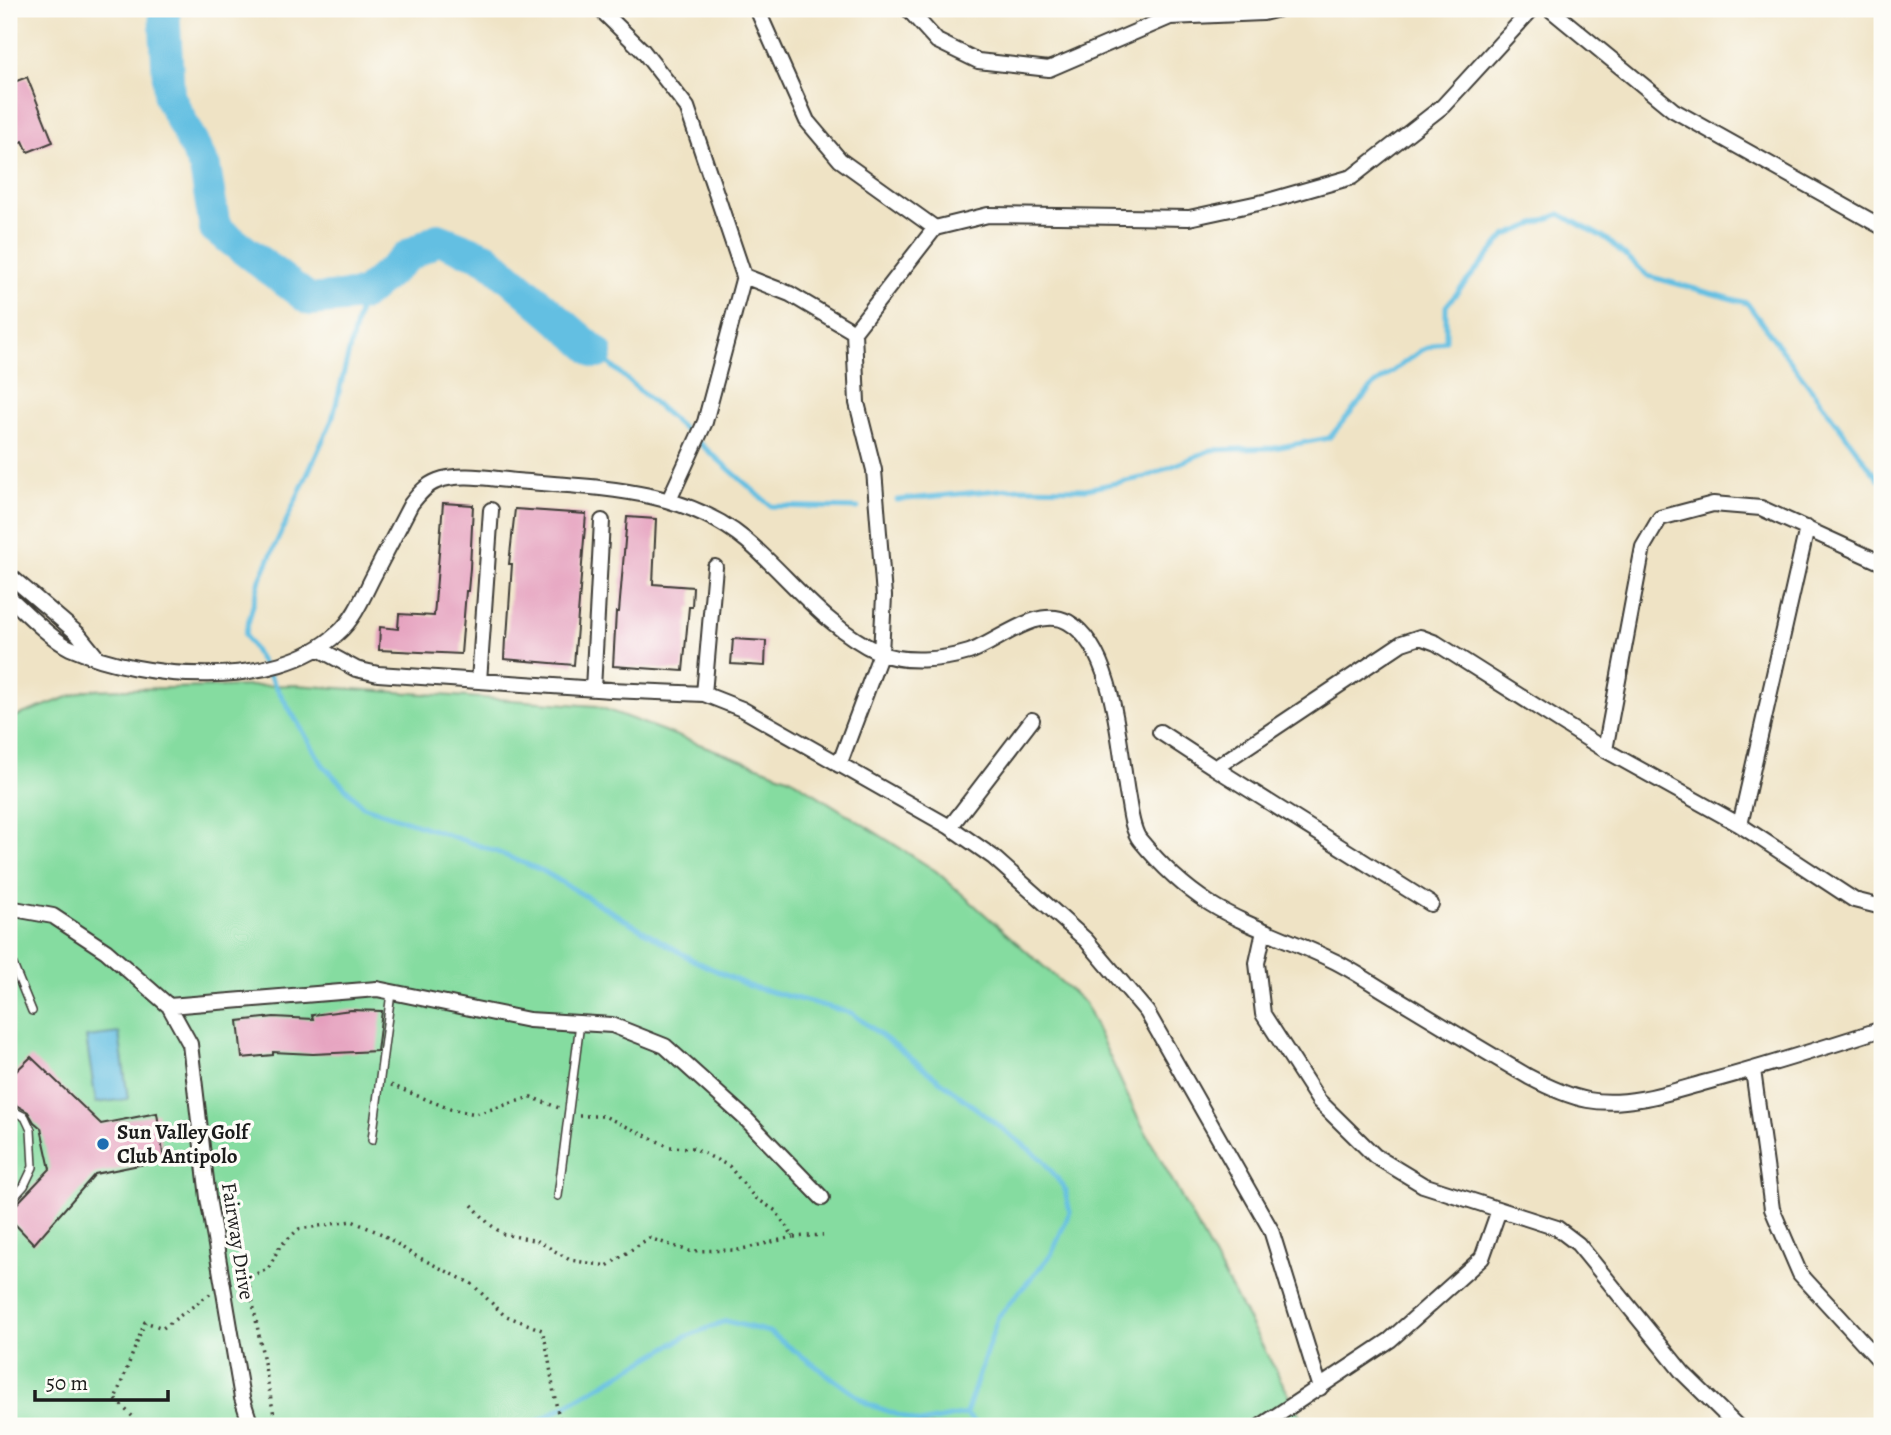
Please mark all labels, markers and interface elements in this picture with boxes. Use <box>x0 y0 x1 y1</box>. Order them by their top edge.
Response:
place label: Sun Valley Golf Club Antipolo <box>117 1118 251 1170</box>
marker: Sun Valley Golf Club Antipolo <box>95 1136 111 1152</box>
street label: Fairway Drive <box>215 1180 261 1302</box>
scale bar <box>35 1358 168 1402</box>
text: 50 m <box>46 1369 88 1397</box>

